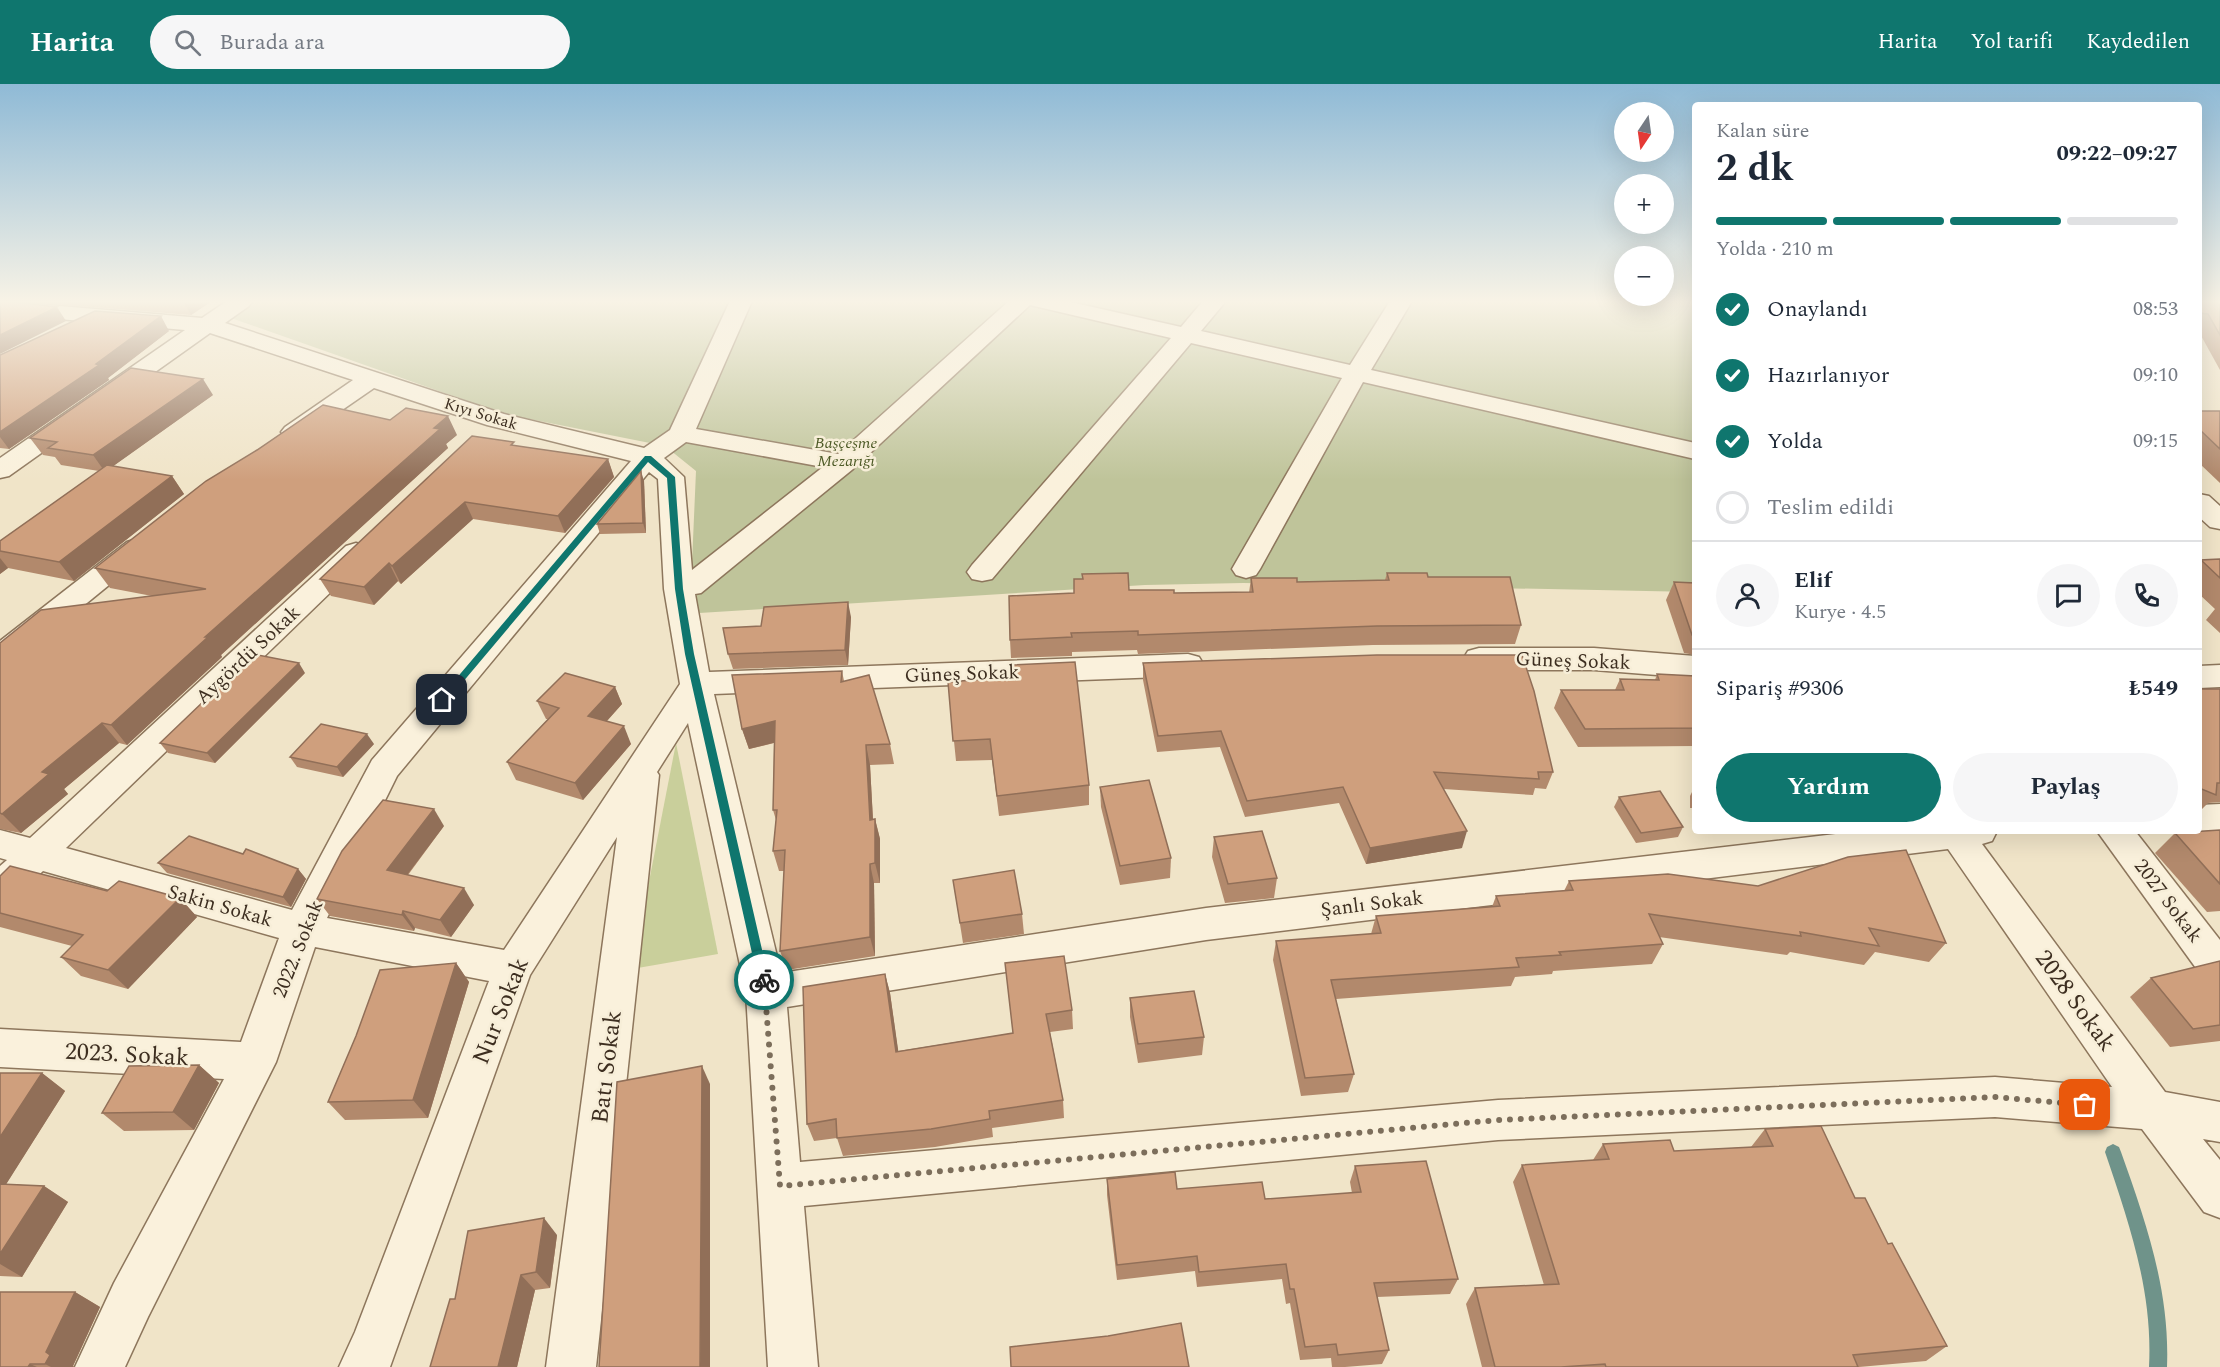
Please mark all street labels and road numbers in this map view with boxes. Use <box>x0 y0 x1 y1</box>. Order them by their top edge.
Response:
street label: Kıyı Sokak <box>441 391 521 437</box>
street label: Aygördü Sokak <box>189 598 307 712</box>
street label: Güneş Sokak <box>1515 644 1631 678</box>
street label: Güneş Sokak <box>904 657 1020 691</box>
street label: 2027 Sokak <box>2126 853 2210 949</box>
street label: Sakin Sokak <box>164 877 276 935</box>
street label: Şanlı Sokak <box>1319 883 1425 925</box>
street label: 2022. Sokak <box>265 895 331 1003</box>
street label: 2028 Sokak <box>2026 943 2124 1059</box>
street label: Nur Sokak <box>463 952 539 1070</box>
street label: Batı Sokak <box>582 1008 632 1126</box>
street label: 2023. Sokak <box>64 1034 190 1076</box>

